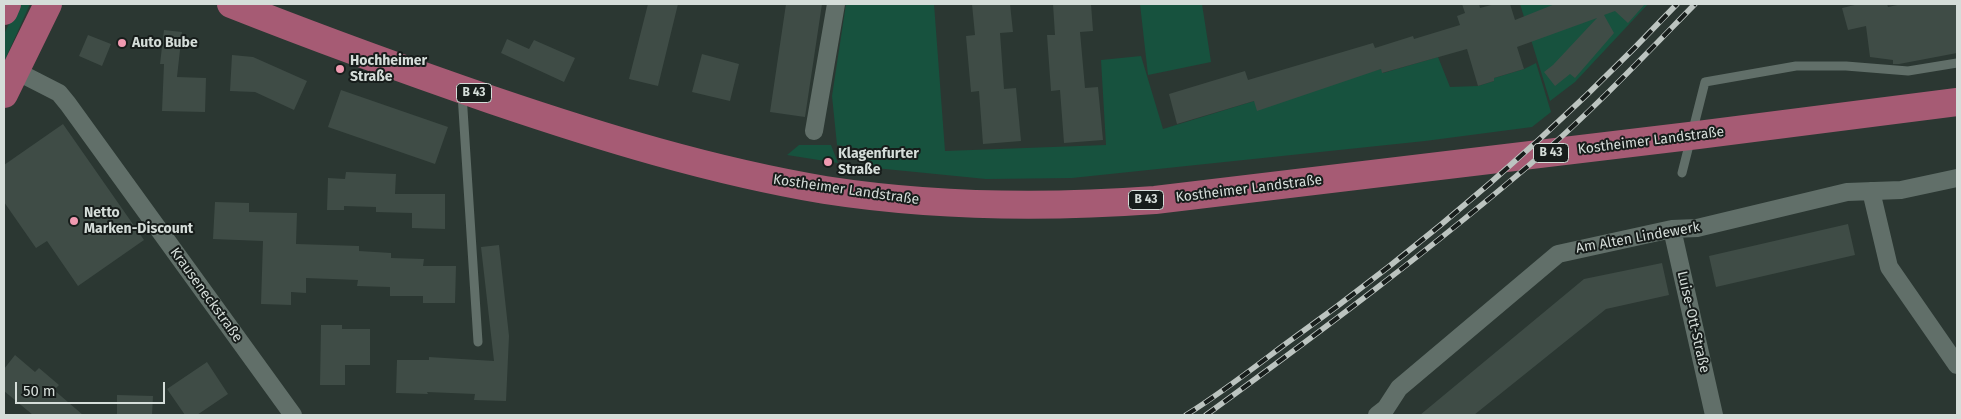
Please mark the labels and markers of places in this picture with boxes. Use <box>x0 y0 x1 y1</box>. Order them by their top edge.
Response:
place label: Auto Bube <box>132 35 198 51</box>
marker: Auto Bube <box>116 37 128 49</box>
place label: Hochheimer Straße <box>350 53 427 85</box>
marker: Hochheimer Straße <box>334 63 346 75</box>
place label: Klagenfurter Straße <box>838 146 919 178</box>
marker: Klagenfurter Straße <box>822 156 834 168</box>
place label: Netto Marken-Discount <box>84 205 193 238</box>
marker: Netto Marken-Discount <box>68 215 80 227</box>

